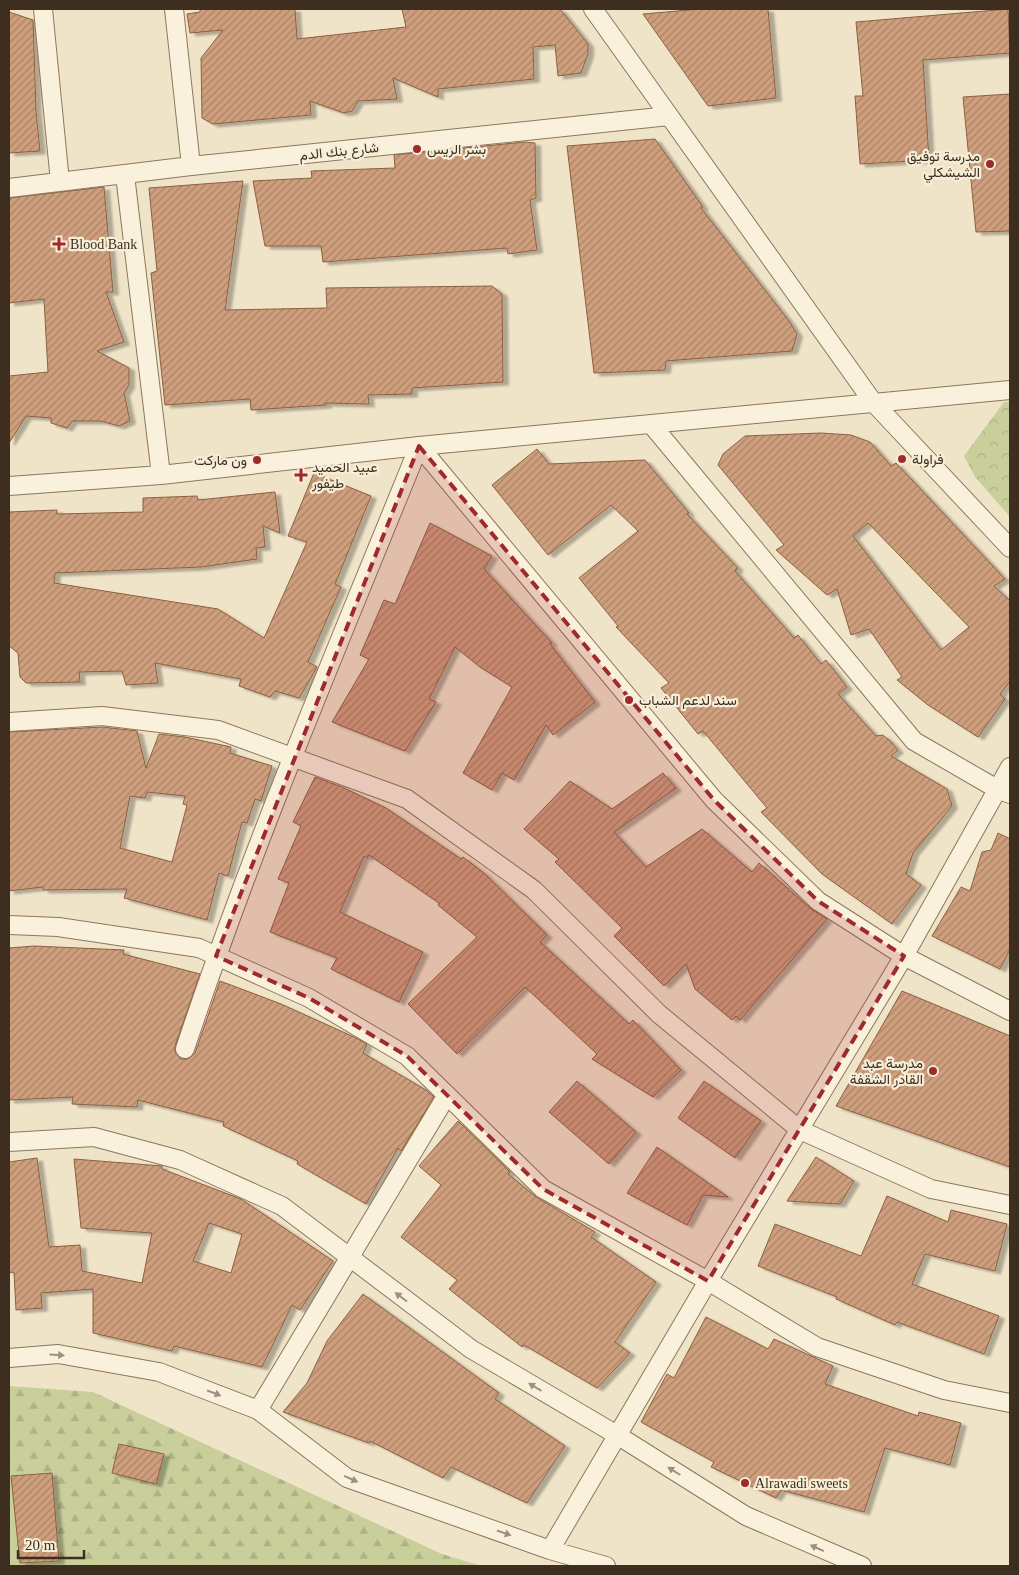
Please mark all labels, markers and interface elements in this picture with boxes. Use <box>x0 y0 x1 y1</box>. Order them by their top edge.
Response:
street label: شارع بنك الدم <box>299 140 380 166</box>
place label: بشر الريس <box>427 142 486 158</box>
marker: بشر الريس <box>411 143 423 155</box>
place label: مدرسة توفيق الشيشكلي <box>907 149 980 184</box>
marker: مدرسة توفيق الشيشكلي <box>984 158 996 170</box>
marker: Blood Bank <box>52 237 66 251</box>
place label: Blood Bank <box>70 237 137 252</box>
place label: فراولة <box>912 452 944 468</box>
place label: ون ماركت <box>194 453 247 469</box>
marker: فراولة <box>896 453 908 465</box>
marker: ون ماركت <box>251 454 263 466</box>
place label: عبيد الحميد طيفور <box>311 460 378 492</box>
marker: عبيد الحميد طيفور <box>294 468 308 482</box>
place label: سند لدعم الشباب <box>639 693 737 709</box>
marker: سند لدعم الشباب <box>623 694 635 706</box>
place label: مدرسة عبد القادر الشقفة <box>850 1056 923 1088</box>
marker: مدرسة عبد القادر الشقفة <box>927 1065 939 1077</box>
one-way arrow <box>394 1292 407 1302</box>
one-way arrow <box>50 1352 66 1360</box>
one-way arrow <box>529 1382 542 1391</box>
one-way arrow <box>207 1390 222 1397</box>
one-way arrow <box>668 1466 681 1476</box>
one-way arrow <box>344 1475 358 1483</box>
place label: Alrawadi sweets <box>755 1476 848 1491</box>
marker: Alrawadi sweets <box>739 1477 751 1489</box>
scale bar <box>18 1528 84 1560</box>
one-way arrow <box>496 1530 511 1537</box>
text: 20 m <box>25 1537 56 1553</box>
one-way arrow <box>810 1543 824 1551</box>

